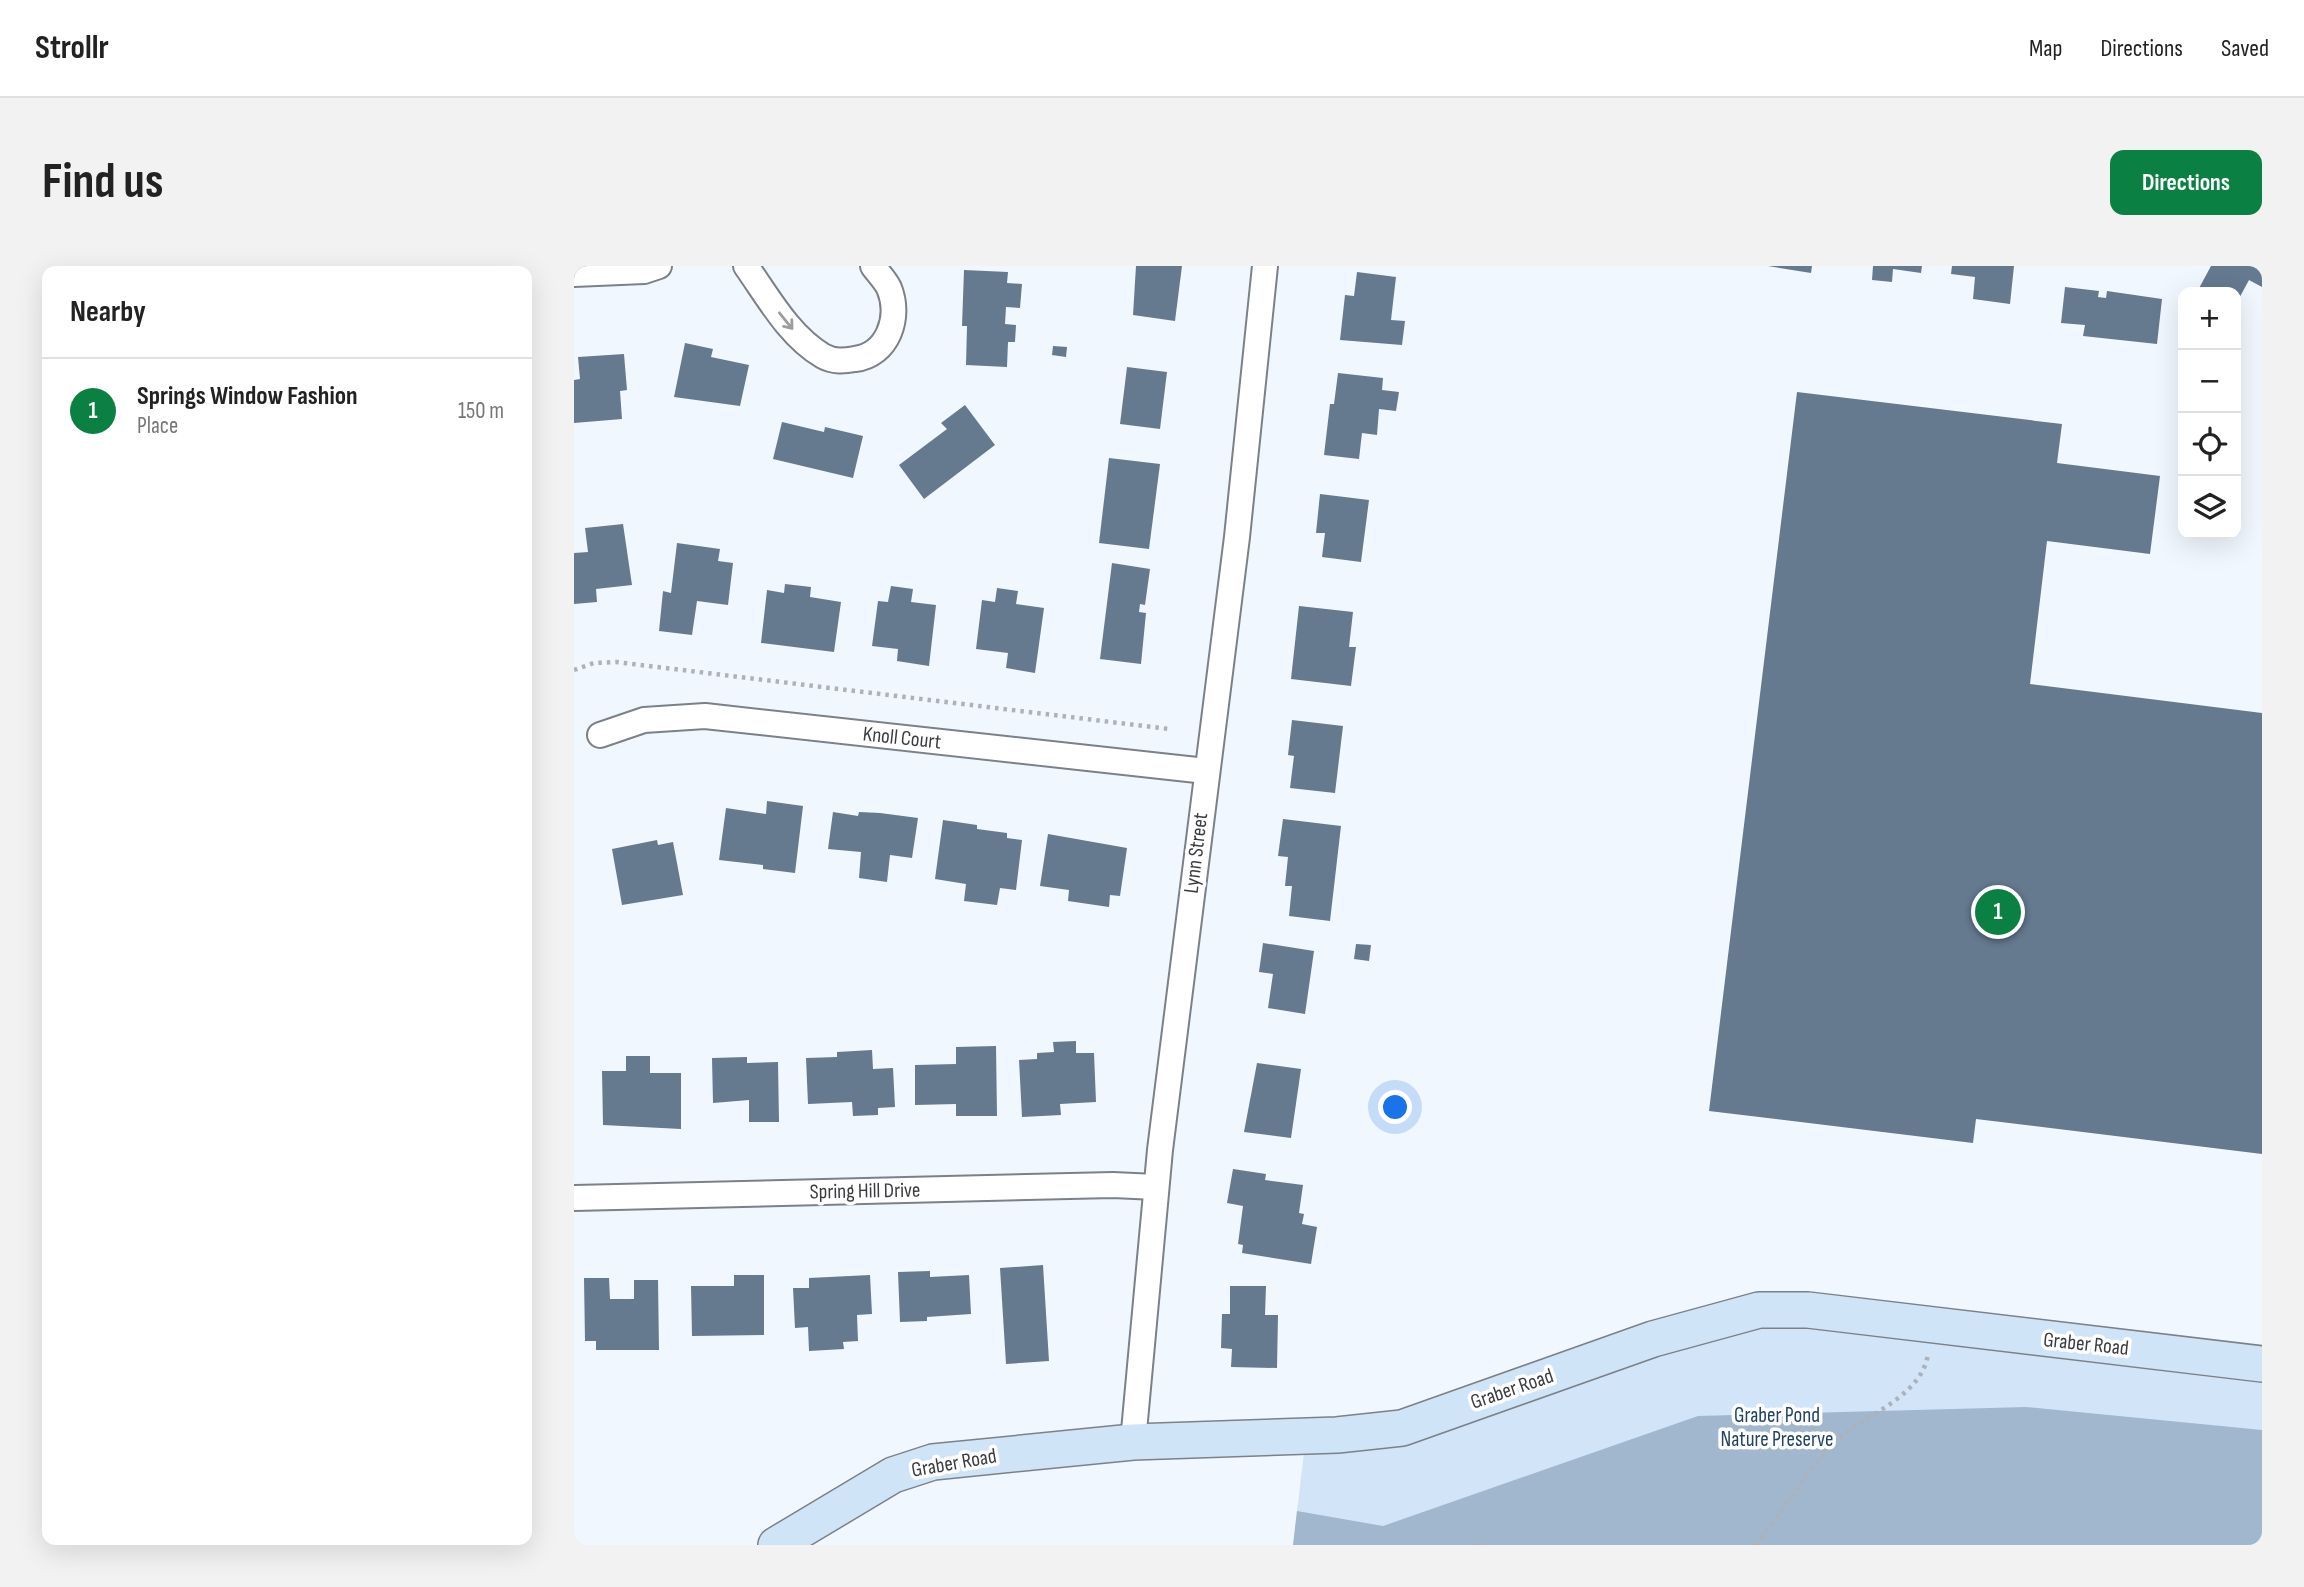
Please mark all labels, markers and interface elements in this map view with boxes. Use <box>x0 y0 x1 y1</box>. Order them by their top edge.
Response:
text: Strollr <box>35 28 109 68</box>
text: Map <box>2029 34 2062 63</box>
text: Directions <box>2100 34 2183 63</box>
text: Saved <box>2221 34 2269 63</box>
button: Directions <box>2110 150 2262 215</box>
text: Find us <box>42 153 164 212</box>
map controls <box>2178 287 2241 539</box>
button: + <box>2178 287 2241 350</box>
text: Nearby <box>70 294 146 330</box>
one-way arrow <box>779 312 794 330</box>
button: − <box>2178 350 2241 413</box>
text: Springs Window Fashion <box>137 381 358 412</box>
text: 1 <box>88 397 98 425</box>
text: 150 m <box>458 397 504 425</box>
text: Place <box>137 412 178 440</box>
button: locate <box>2178 413 2241 476</box>
button: layers <box>2178 476 2241 539</box>
street label: Knoll Court <box>862 721 942 755</box>
street label: Lynn Street <box>1179 811 1213 895</box>
pin: 1 <box>1975 886 2021 938</box>
your location <box>1378 1090 1412 1124</box>
street label: Spring Hill Drive <box>809 1178 921 1204</box>
street label: Graber Road <box>2042 1327 2130 1361</box>
street label: Graber Road <box>1467 1363 1557 1415</box>
park label: Graber Pond Nature Preserve <box>1720 1403 1834 1452</box>
street label: Graber Road <box>910 1443 998 1483</box>

